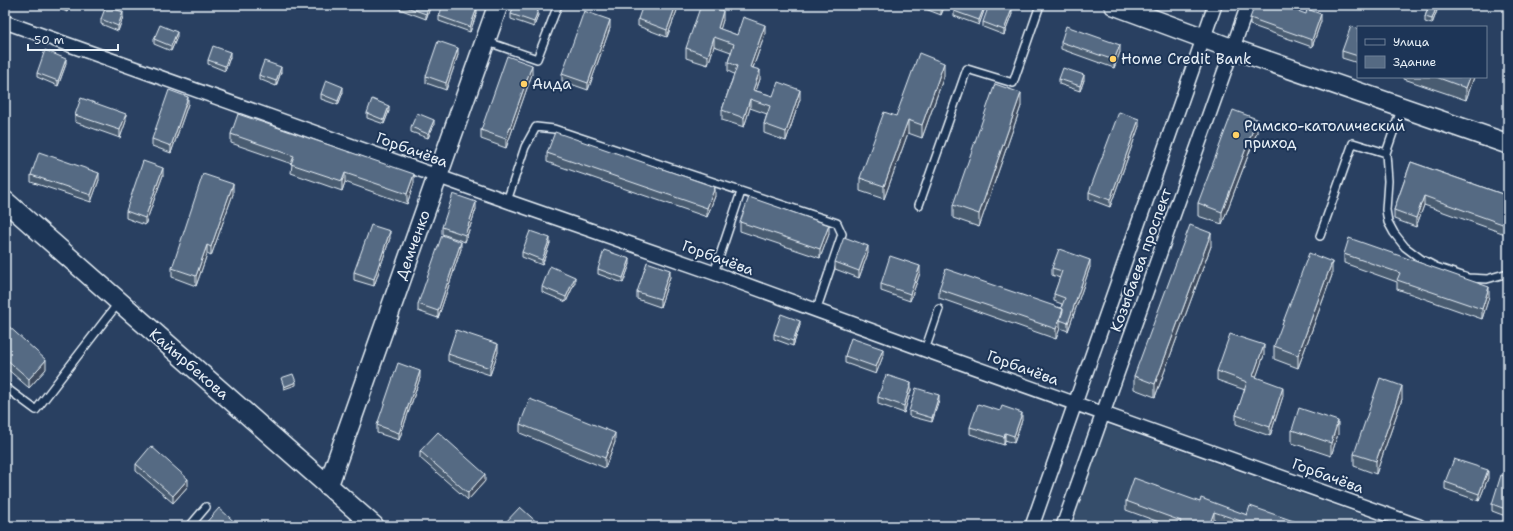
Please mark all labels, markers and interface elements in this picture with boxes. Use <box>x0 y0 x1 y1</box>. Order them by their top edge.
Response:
scale bar <box>28 26 118 52</box>
legend <box>1357 26 1487 78</box>
text: 50 m <box>34 32 64 48</box>
text: Улица <box>1393 34 1430 50</box>
place label: Home Credit Bank <box>1121 49 1252 69</box>
marker: Home Credit Bank <box>1108 54 1118 64</box>
text: Здание <box>1393 54 1437 70</box>
place label: Аида <box>532 74 572 94</box>
marker: Аида <box>519 79 529 89</box>
place label: Римско-католический приход <box>1244 116 1405 153</box>
street label: Горбачёва <box>373 128 451 172</box>
marker: Римско-католический приход <box>1231 130 1241 140</box>
street label: Козыбаева проспект <box>1106 185 1176 335</box>
street label: Демченко <box>391 207 435 283</box>
street label: Горбачёва <box>679 236 757 280</box>
street label: Кайырбекова <box>145 324 234 405</box>
street label: Горбачёва <box>984 346 1062 390</box>
street label: Горбачёва <box>1289 454 1367 498</box>

